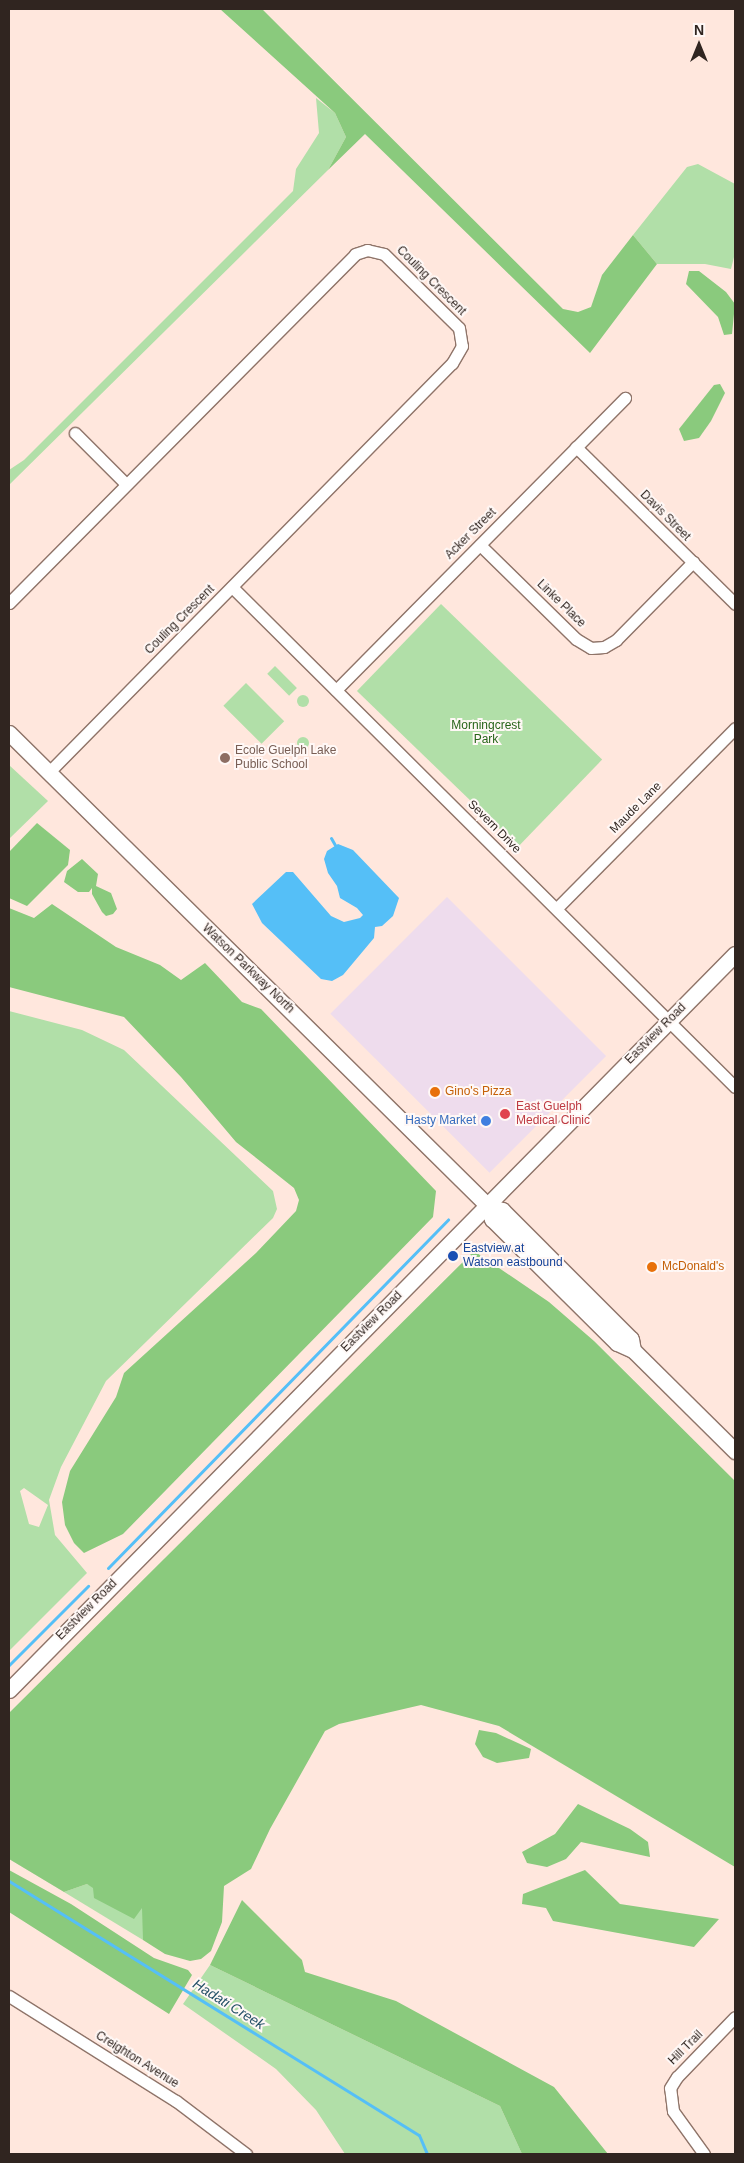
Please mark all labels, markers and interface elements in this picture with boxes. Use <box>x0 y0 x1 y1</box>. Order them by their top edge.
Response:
north arrow <box>674 20 724 70</box>
text: N <box>694 22 704 38</box>
street label: Couling Crescent <box>393 243 469 319</box>
street label: Davis Street <box>637 488 693 544</box>
street label: Acker Street <box>443 506 499 562</box>
street label: Linke Place <box>534 577 588 631</box>
street label: Couling Crescent <box>142 582 218 658</box>
park label: Morningcrest Park <box>451 719 521 747</box>
place label: Ecole Guelph Lake Public School <box>235 744 336 772</box>
marker: Ecole Guelph Lake Public School <box>219 752 231 764</box>
street label: Maude Lane <box>607 779 665 837</box>
street label: Severn Drive <box>464 797 524 857</box>
street label: Watson Parkway North <box>199 921 297 1017</box>
street label: Eastview Road <box>623 1001 689 1067</box>
place label: Gino's Pizza <box>445 1085 511 1099</box>
marker: Gino's Pizza <box>429 1086 441 1098</box>
place label: East Guelph Medical Clinic <box>516 1100 590 1128</box>
marker: East Guelph Medical Clinic <box>498 1107 512 1121</box>
place label: Hasty Market <box>405 1114 476 1128</box>
marker: Hasty Market <box>480 1115 492 1127</box>
place label: Eastview at Watson eastbound <box>463 1242 563 1270</box>
marker: Eastview at Watson eastbound <box>447 1250 459 1262</box>
place label: McDonald's <box>662 1260 724 1274</box>
marker: McDonald's <box>646 1261 658 1273</box>
street label: Eastview Road <box>339 1289 405 1355</box>
street label: Eastview Road <box>54 1577 120 1643</box>
water label: Hadati Creek <box>190 1975 268 2033</box>
street label: Creighton Avenue <box>93 2028 181 2092</box>
street label: Hill Trail <box>666 2028 706 2068</box>

